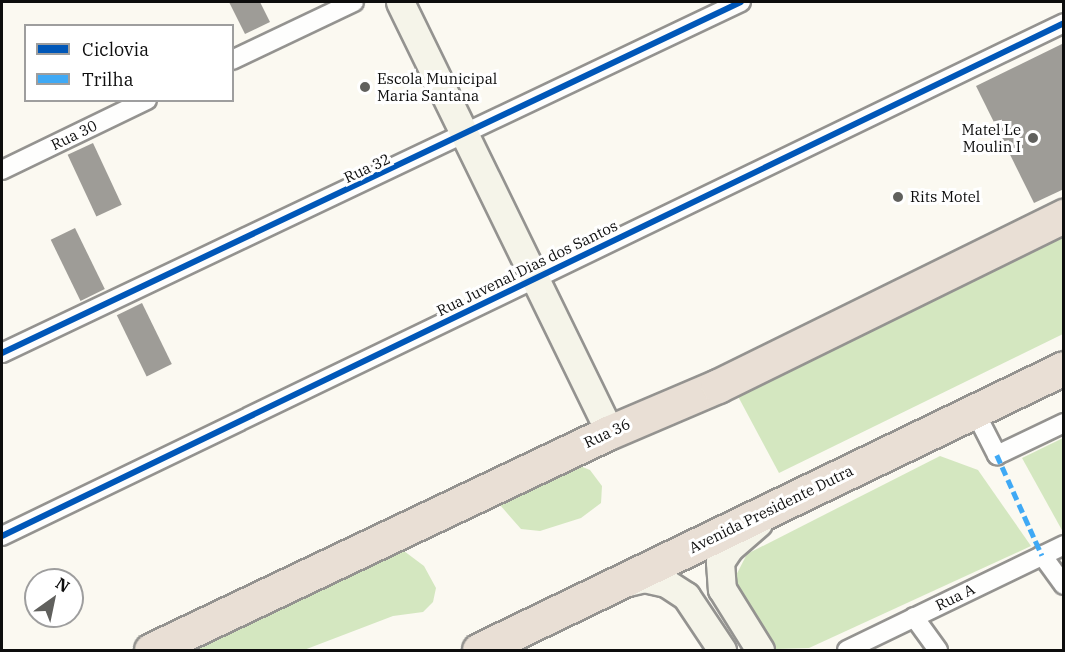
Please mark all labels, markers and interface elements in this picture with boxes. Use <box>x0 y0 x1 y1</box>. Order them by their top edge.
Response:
legend <box>24 24 234 102</box>
text: Ciclovia <box>82 38 149 61</box>
text: Trilha <box>82 68 134 91</box>
place label: Escola Municipal Maria Santana <box>377 69 497 104</box>
marker: Escola Municipal Maria Santana <box>358 80 372 94</box>
street label: Rua 30 <box>48 116 100 154</box>
place label: Matel Le Moulin I <box>962 120 1021 155</box>
marker: Matel Le Moulin I <box>1026 131 1040 145</box>
street label: Rua 32 <box>341 149 393 187</box>
place label: Rits Motel <box>910 188 980 206</box>
marker: Rits Motel <box>891 190 905 204</box>
street label: Rua Juvenal Dias dos Santos <box>434 216 620 320</box>
street label: Rua 36 <box>581 414 633 452</box>
street label: Avenida Presidente Dutra <box>686 461 856 557</box>
north arrow <box>24 568 84 628</box>
text: N <box>52 573 73 596</box>
street label: Rua A <box>933 580 977 614</box>

